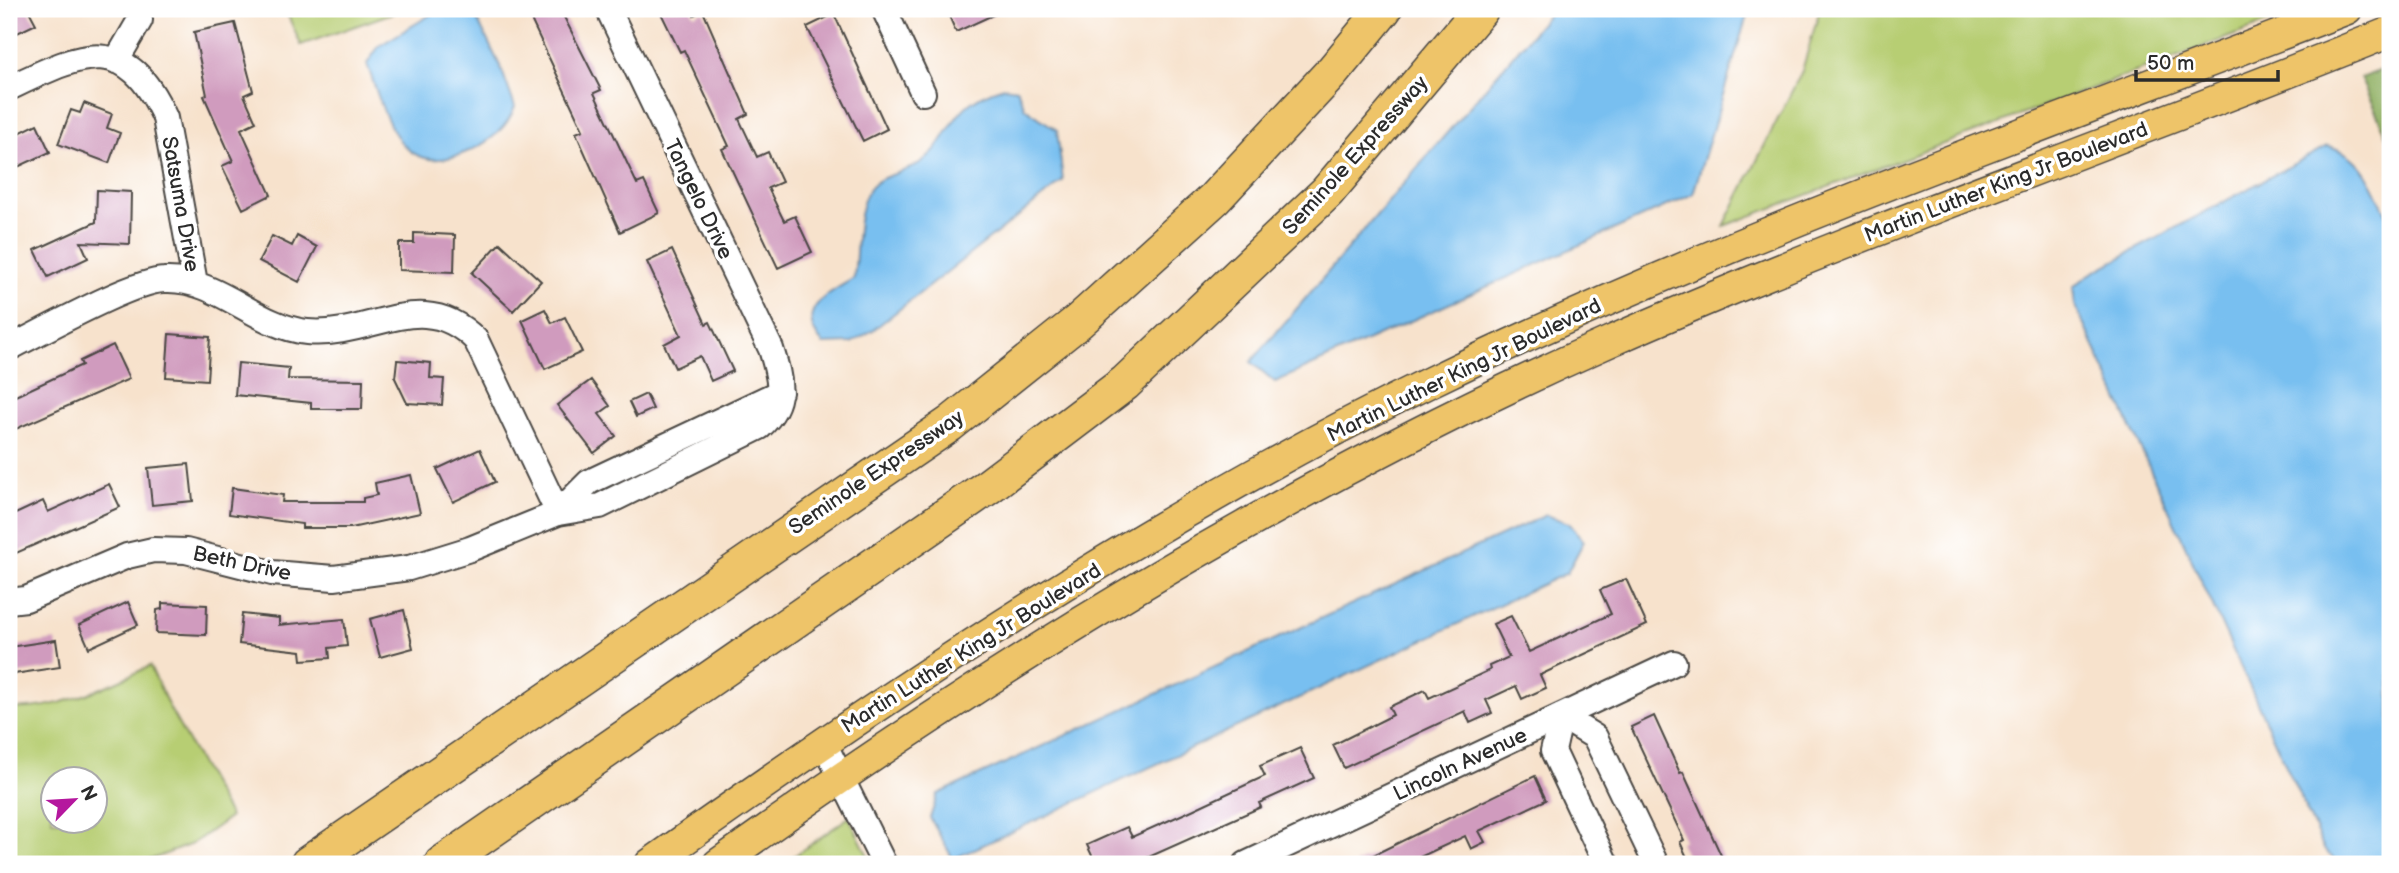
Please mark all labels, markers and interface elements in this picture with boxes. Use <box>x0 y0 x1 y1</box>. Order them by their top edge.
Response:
scale bar <box>2136 38 2278 82</box>
text: 50 m <box>2147 51 2194 76</box>
street label: Seminole Expressway <box>1277 70 1434 240</box>
street label: Martin Luther King Jr Boulevard <box>1861 117 2151 248</box>
street label: Satsuma Drive <box>156 134 205 274</box>
street label: Tangelo Drive <box>659 135 738 263</box>
street label: Martin Luther King Jr Boulevard <box>1323 293 1605 448</box>
street label: Seminole Expressway <box>784 404 969 540</box>
street label: Beth Drive <box>190 541 293 586</box>
street label: Martin Luther King Jr Boulevard <box>837 558 1106 739</box>
street label: Lincoln Avenue <box>1389 723 1531 806</box>
north arrow <box>38 764 108 834</box>
text: N <box>75 782 101 805</box>

